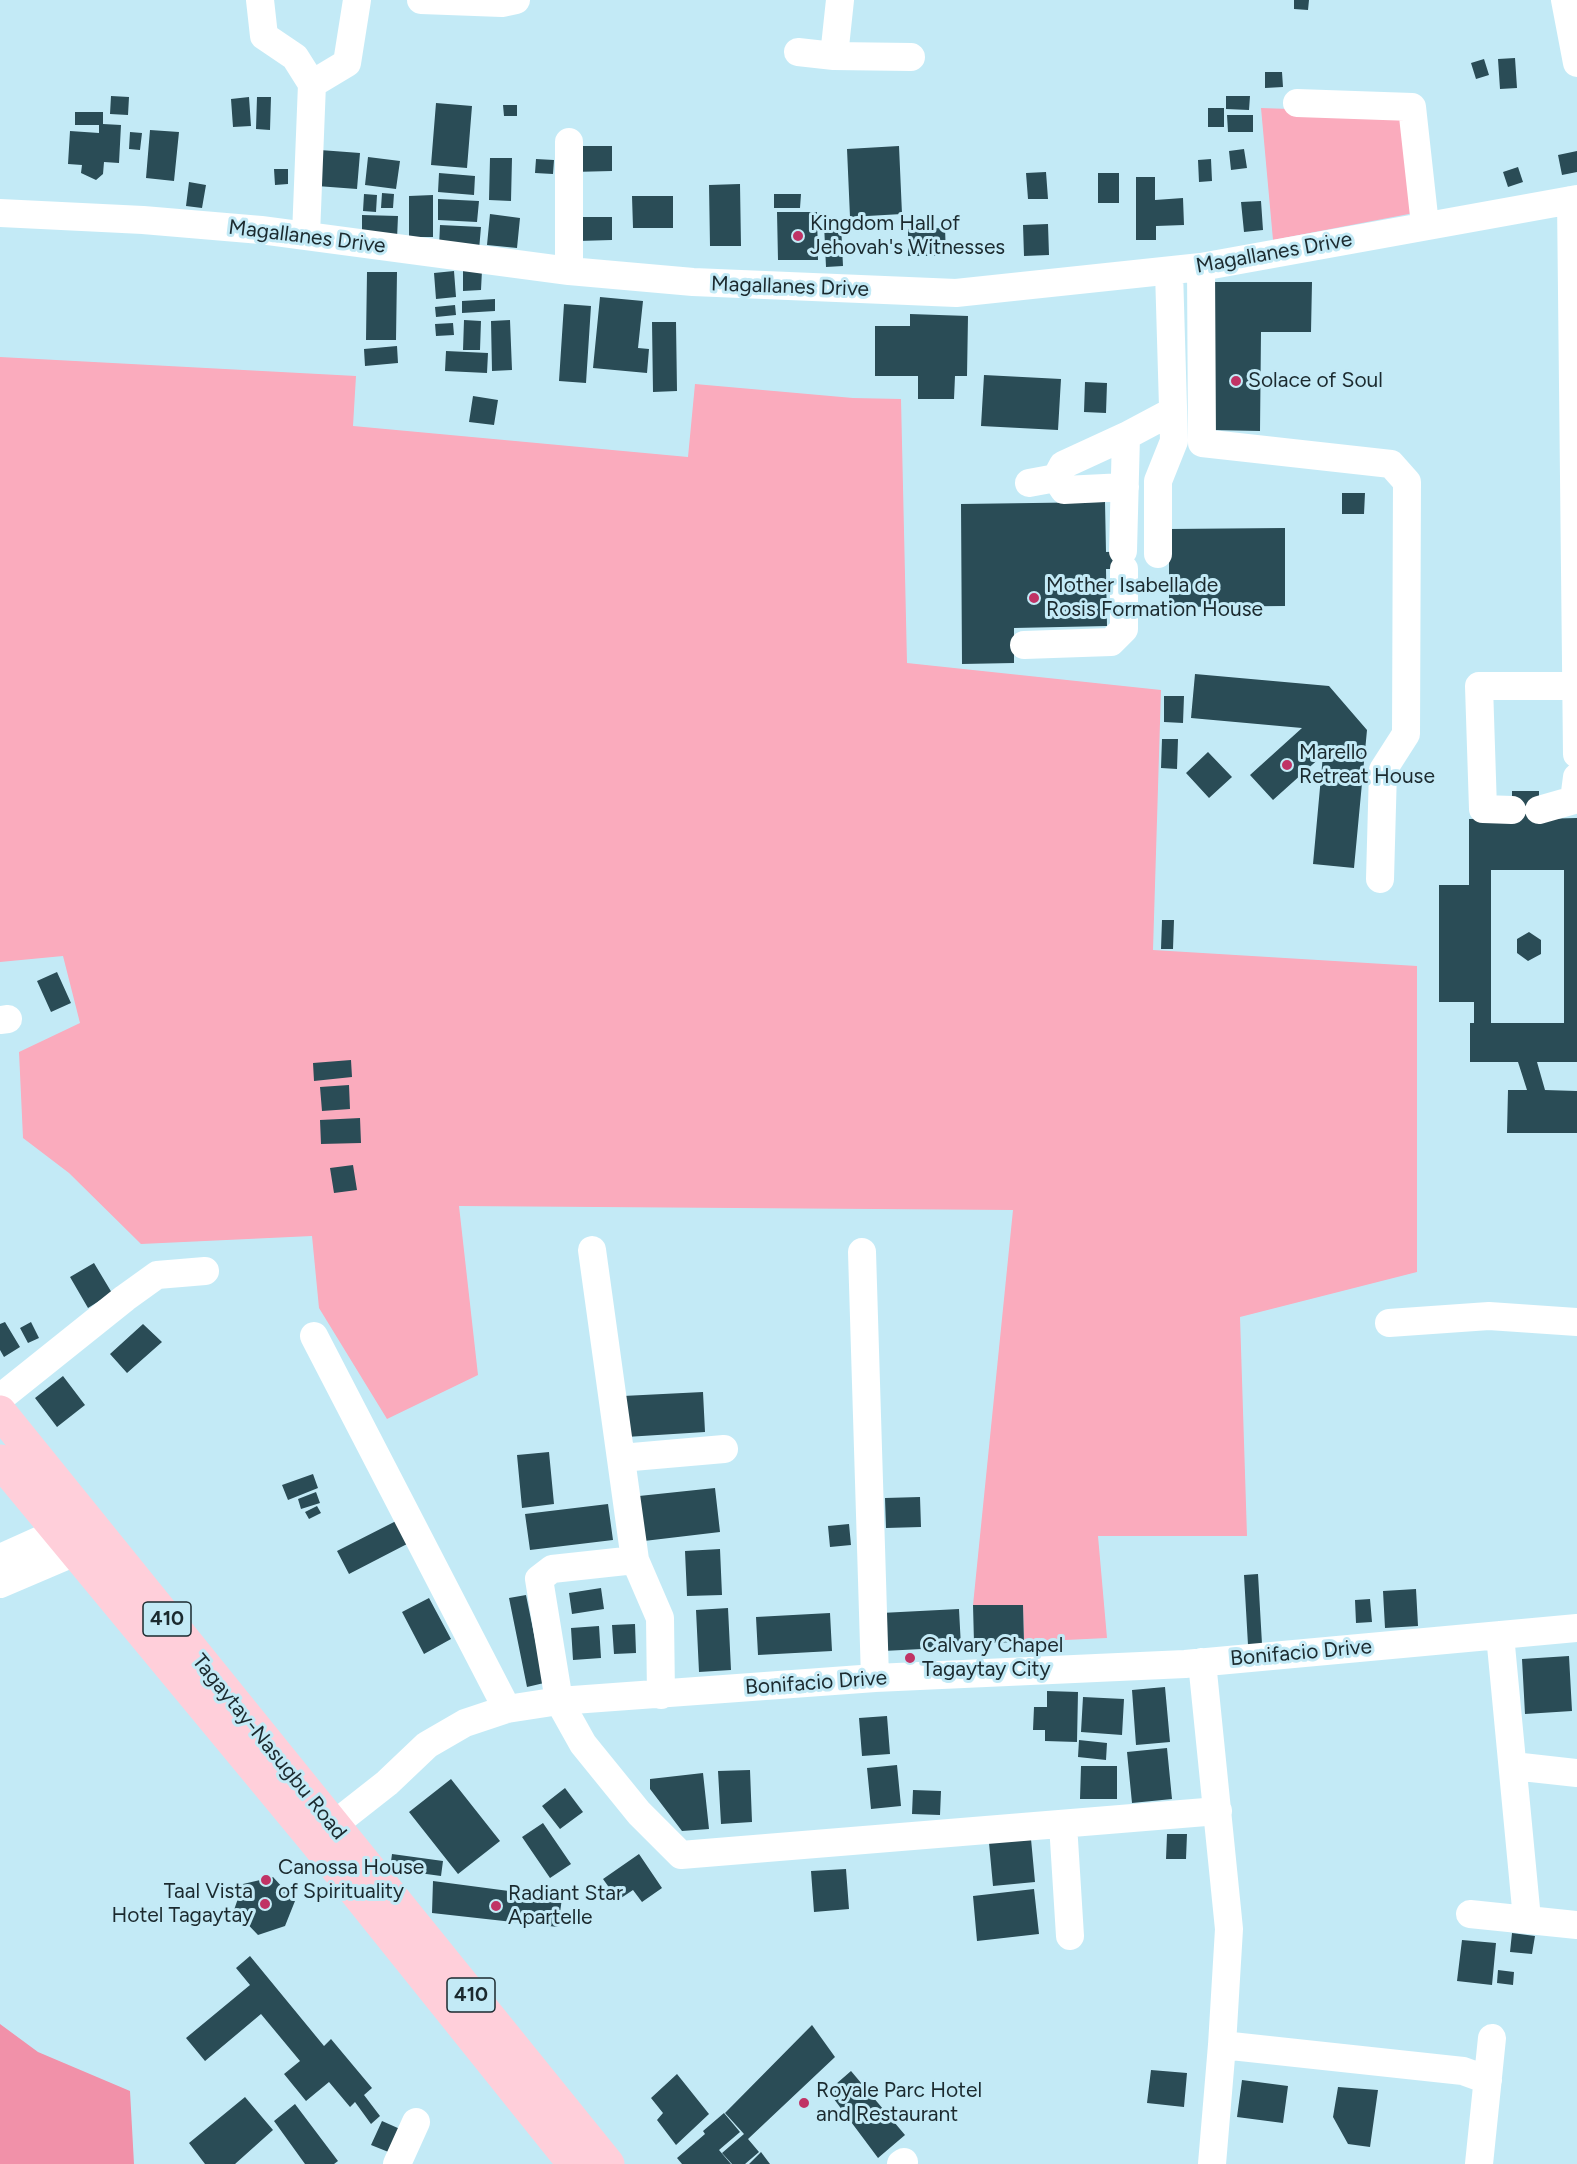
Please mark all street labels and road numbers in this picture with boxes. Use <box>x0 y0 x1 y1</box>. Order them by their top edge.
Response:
street label: Magallanes Drive <box>227 215 387 259</box>
street label: Magallanes Drive <box>1194 227 1354 279</box>
street label: Magallanes Drive <box>711 272 869 302</box>
road number: 410 <box>143 1602 191 1636</box>
street label: Bonifacio Drive <box>1229 1634 1373 1672</box>
street label: Tagaytay-Nasugbu Road <box>186 1649 352 1845</box>
street label: Bonifacio Drive <box>744 1665 888 1701</box>
road number: 410 <box>447 1978 495 2012</box>

